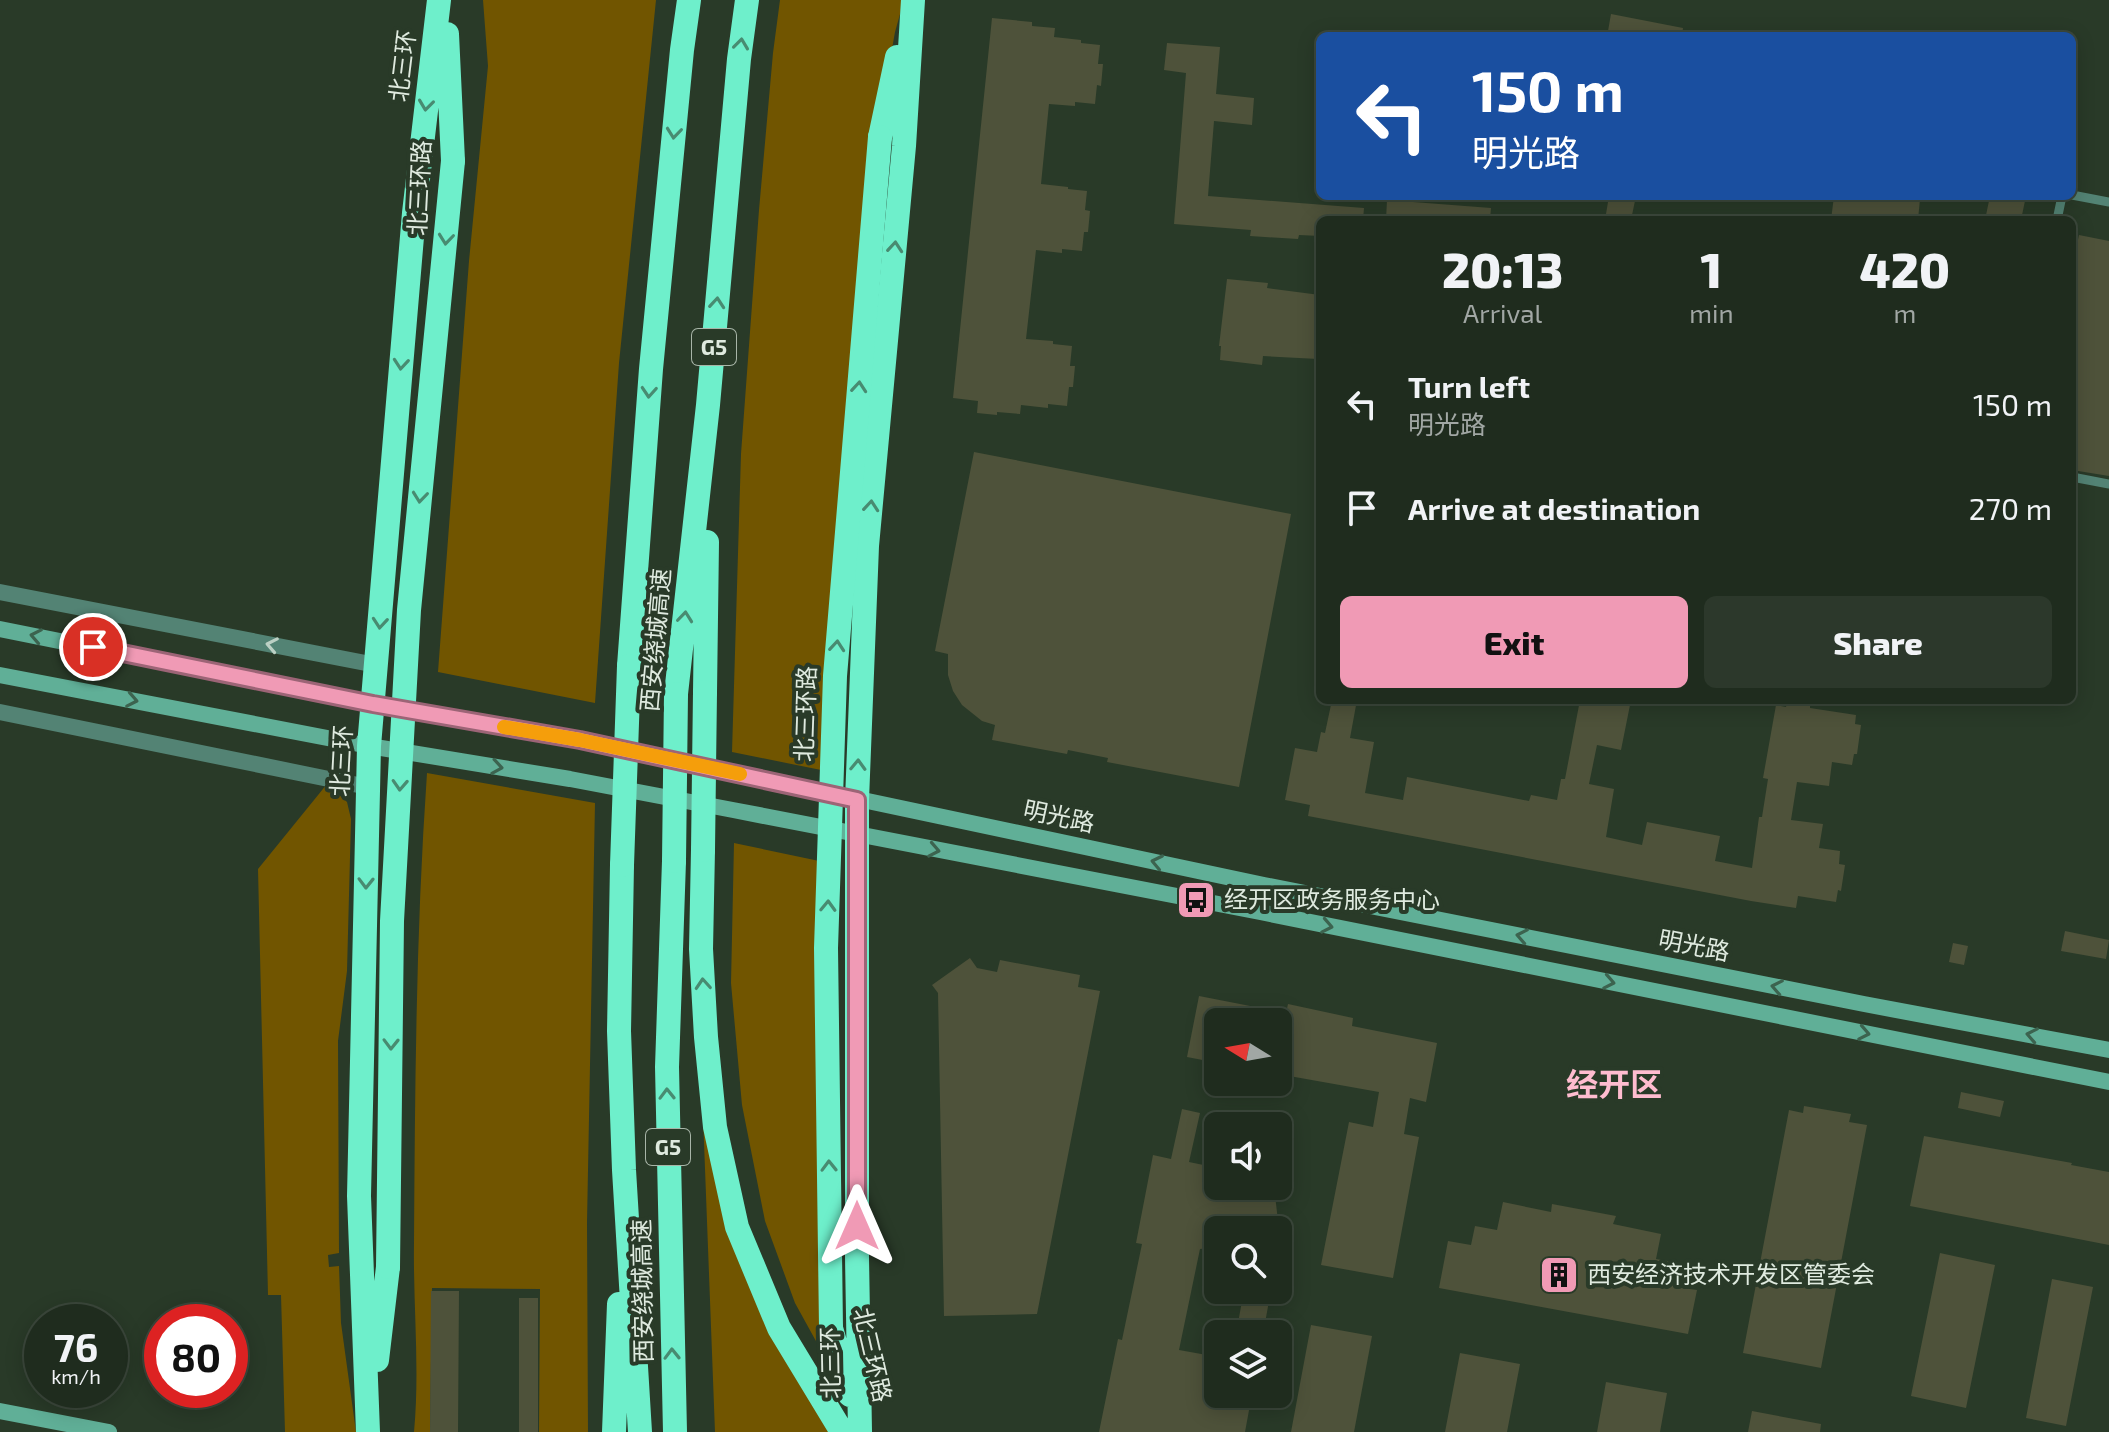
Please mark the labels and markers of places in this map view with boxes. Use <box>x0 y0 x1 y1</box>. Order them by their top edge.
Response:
pin <box>59 613 127 681</box>
bus stop icon: 经开区政务服务中心 <box>1175 879 1217 921</box>
place label: 经开区政务服务中心 <box>1224 884 1440 913</box>
building icon: 西安经济技术开发区管委会 <box>1538 1254 1580 1296</box>
place label: 西安经济技术开发区管委会 <box>1587 1259 1875 1288</box>

